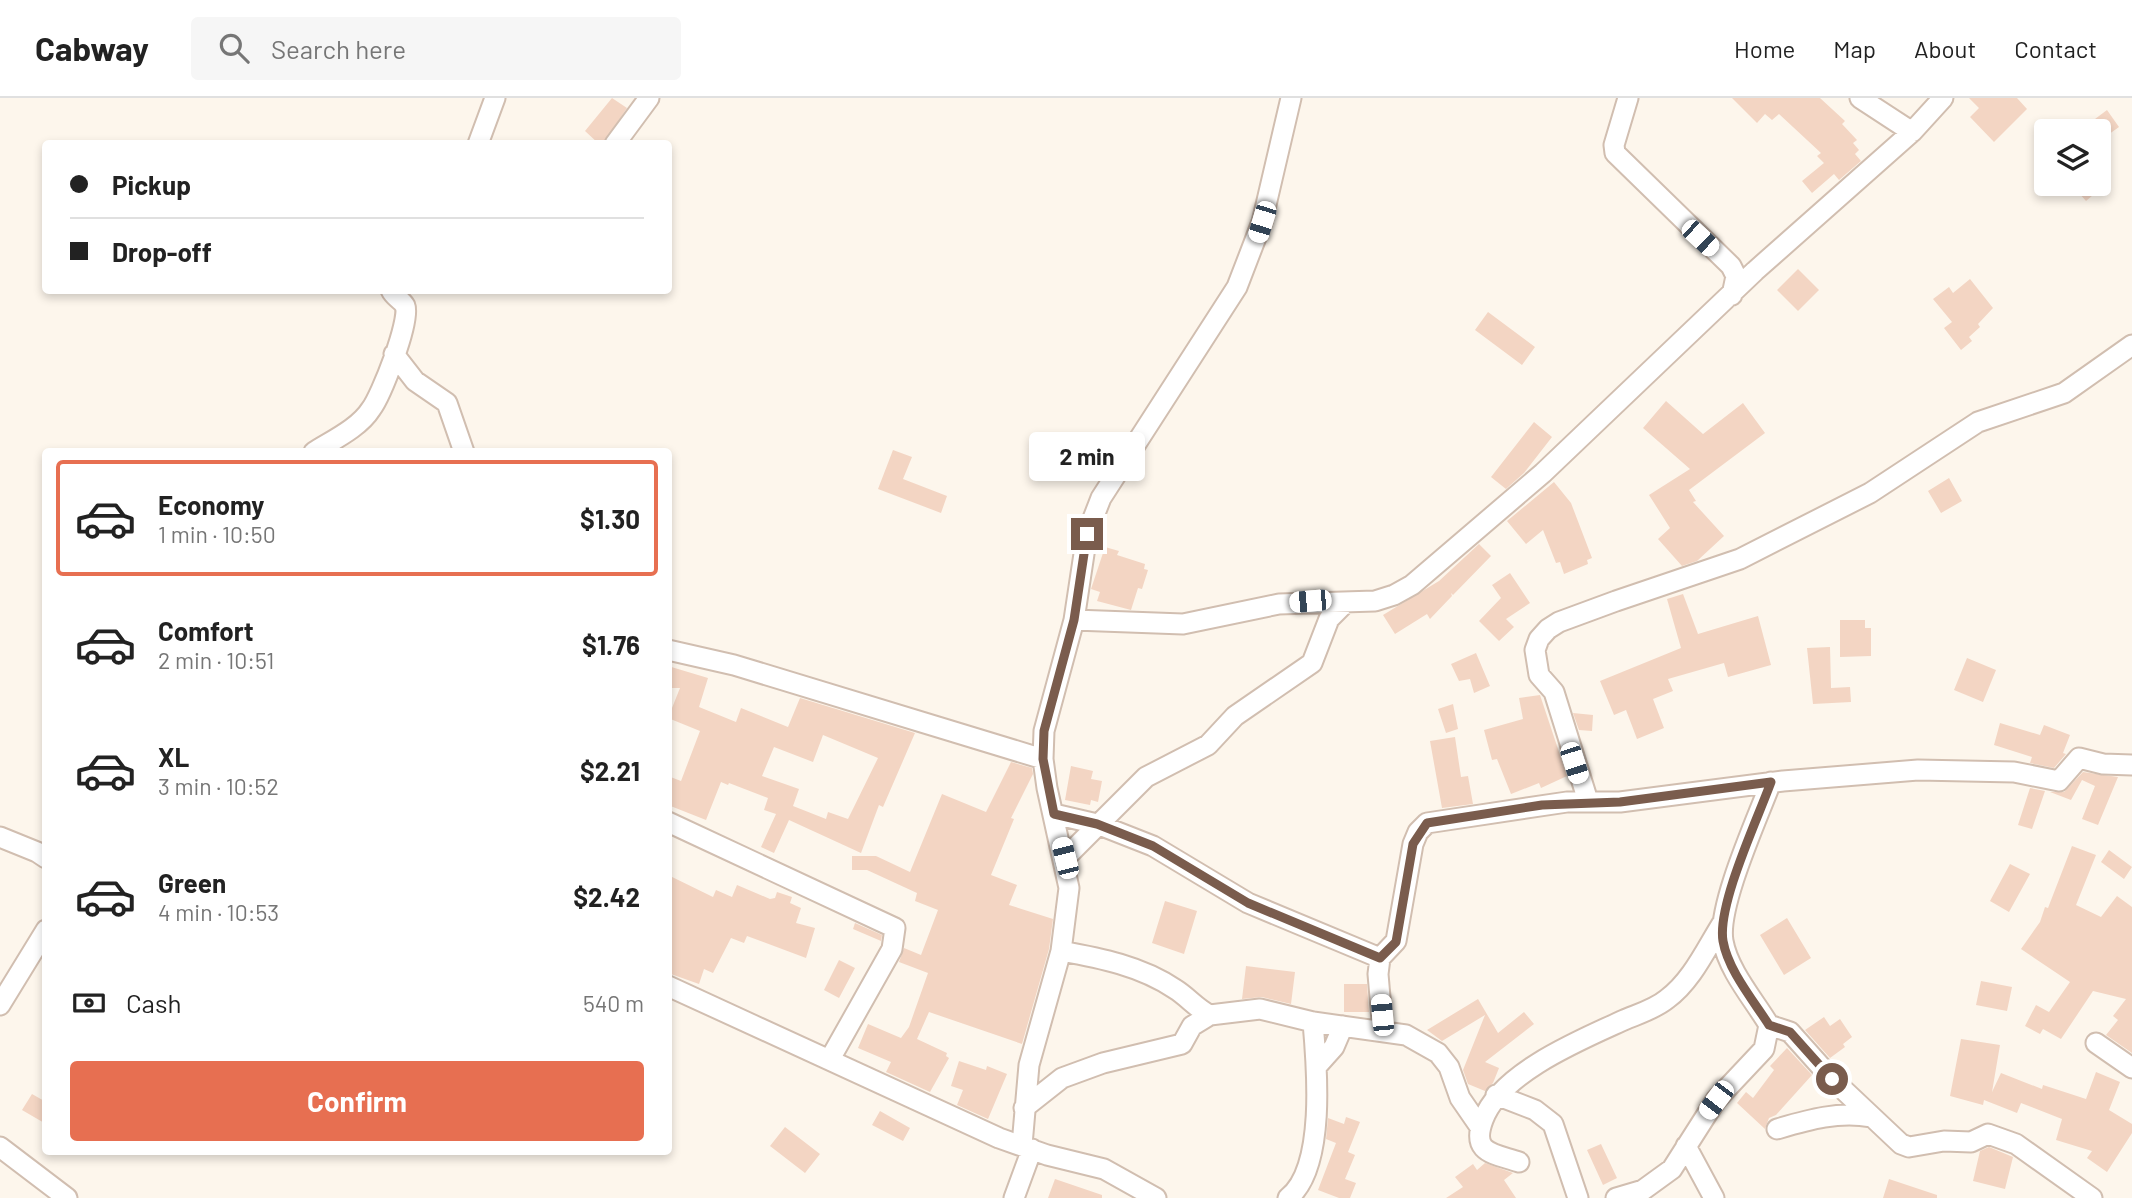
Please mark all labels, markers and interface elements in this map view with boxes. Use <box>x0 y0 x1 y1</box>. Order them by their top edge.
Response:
search box <box>191 17 681 80</box>
text: Cabway <box>35 28 149 68</box>
icon: search <box>215 29 253 67</box>
text: Search here <box>271 33 406 64</box>
text: Home <box>1734 34 1795 63</box>
text: Map <box>1833 34 1876 63</box>
text: About <box>1914 34 1976 63</box>
text: Contact <box>2014 34 2097 63</box>
map controls <box>2034 119 2111 196</box>
button: layers <box>2034 119 2111 196</box>
text: Pickup <box>112 169 191 200</box>
car <box>1246 199 1279 245</box>
car <box>1678 216 1723 260</box>
text: Drop-off <box>112 236 212 267</box>
callout: 2 min <box>1029 432 1145 482</box>
text: 2 min <box>1059 442 1115 470</box>
icon: car <box>74 487 137 550</box>
text: Economy <box>158 489 264 520</box>
text: $1.30 <box>580 503 640 534</box>
route end <box>1071 518 1103 550</box>
text: 1 min · 10:50 <box>158 520 276 548</box>
car <box>1289 589 1332 613</box>
icon: car <box>74 613 137 676</box>
text: Comfort <box>158 615 254 646</box>
text: $1.76 <box>582 629 640 660</box>
text: 2 min · 10:51 <box>158 646 274 674</box>
icon: car <box>74 739 137 802</box>
car <box>1558 740 1591 786</box>
text: XL <box>158 741 189 772</box>
text: $2.21 <box>580 755 640 786</box>
text: 3 min · 10:52 <box>158 772 279 800</box>
car <box>1050 835 1081 881</box>
icon: car <box>74 865 137 928</box>
text: Green <box>158 867 226 898</box>
text: $2.42 <box>573 881 640 912</box>
text: 4 min · 10:53 <box>158 898 279 926</box>
icon: cash <box>70 984 108 1022</box>
text: Cash <box>126 987 181 1018</box>
text: 540 m <box>583 989 644 1017</box>
car <box>1370 993 1395 1037</box>
button: Confirm <box>70 1061 644 1141</box>
route start <box>1816 1063 1848 1095</box>
car <box>1695 1077 1738 1123</box>

